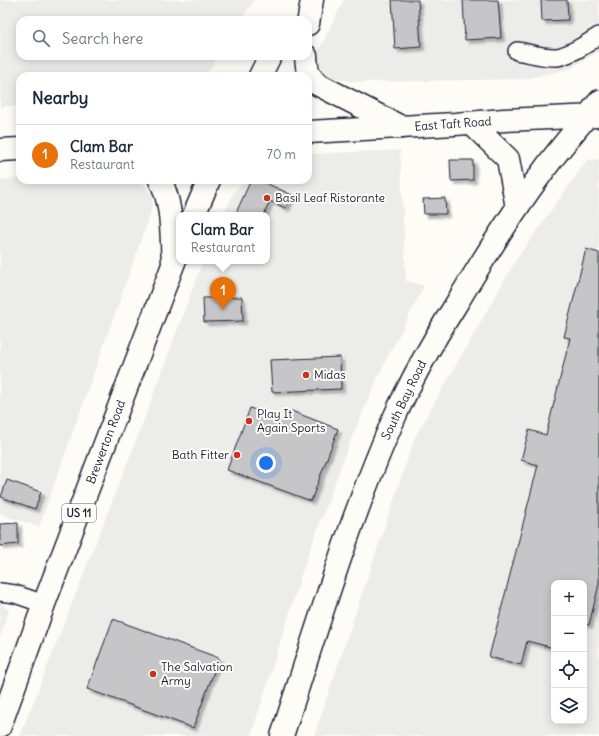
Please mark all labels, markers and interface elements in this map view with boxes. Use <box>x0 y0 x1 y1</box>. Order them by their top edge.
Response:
search box <box>16 16 312 60</box>
icon: search <box>30 27 52 49</box>
text: Search here <box>62 29 143 48</box>
text: Nearby <box>32 87 88 109</box>
street label: East Taft Road <box>414 113 492 134</box>
text: Clam Bar <box>70 137 133 156</box>
text: 1 <box>42 146 48 163</box>
text: 70 m <box>267 146 296 163</box>
text: Restaurant <box>70 156 135 173</box>
place label: Basil Leaf Ristorante <box>275 190 385 205</box>
marker: Basil Leaf Ristorante <box>262 193 272 203</box>
popup <box>176 212 270 264</box>
text: Clam Bar <box>191 220 254 239</box>
text: Restaurant <box>191 239 255 256</box>
pin: 1 <box>210 277 236 310</box>
street label: South Bay Road <box>378 358 429 442</box>
place label: Midas <box>314 367 346 382</box>
marker: Midas <box>301 370 311 380</box>
street label: Brewerton Road <box>83 398 128 486</box>
place label: Play It Again Sports <box>257 406 325 435</box>
marker: Play It Again Sports <box>244 416 254 426</box>
place label: Bath Fitter <box>172 447 229 462</box>
marker: Bath Fitter <box>232 450 242 460</box>
your location <box>256 453 276 473</box>
road number: US 11 <box>62 504 96 522</box>
map controls <box>551 580 587 724</box>
button: + <box>551 580 587 616</box>
button: − <box>551 616 587 652</box>
button: locate <box>551 652 587 688</box>
place label: The Salvation Army <box>161 659 233 688</box>
marker: The Salvation Army <box>148 669 158 679</box>
button: layers <box>551 688 587 724</box>

